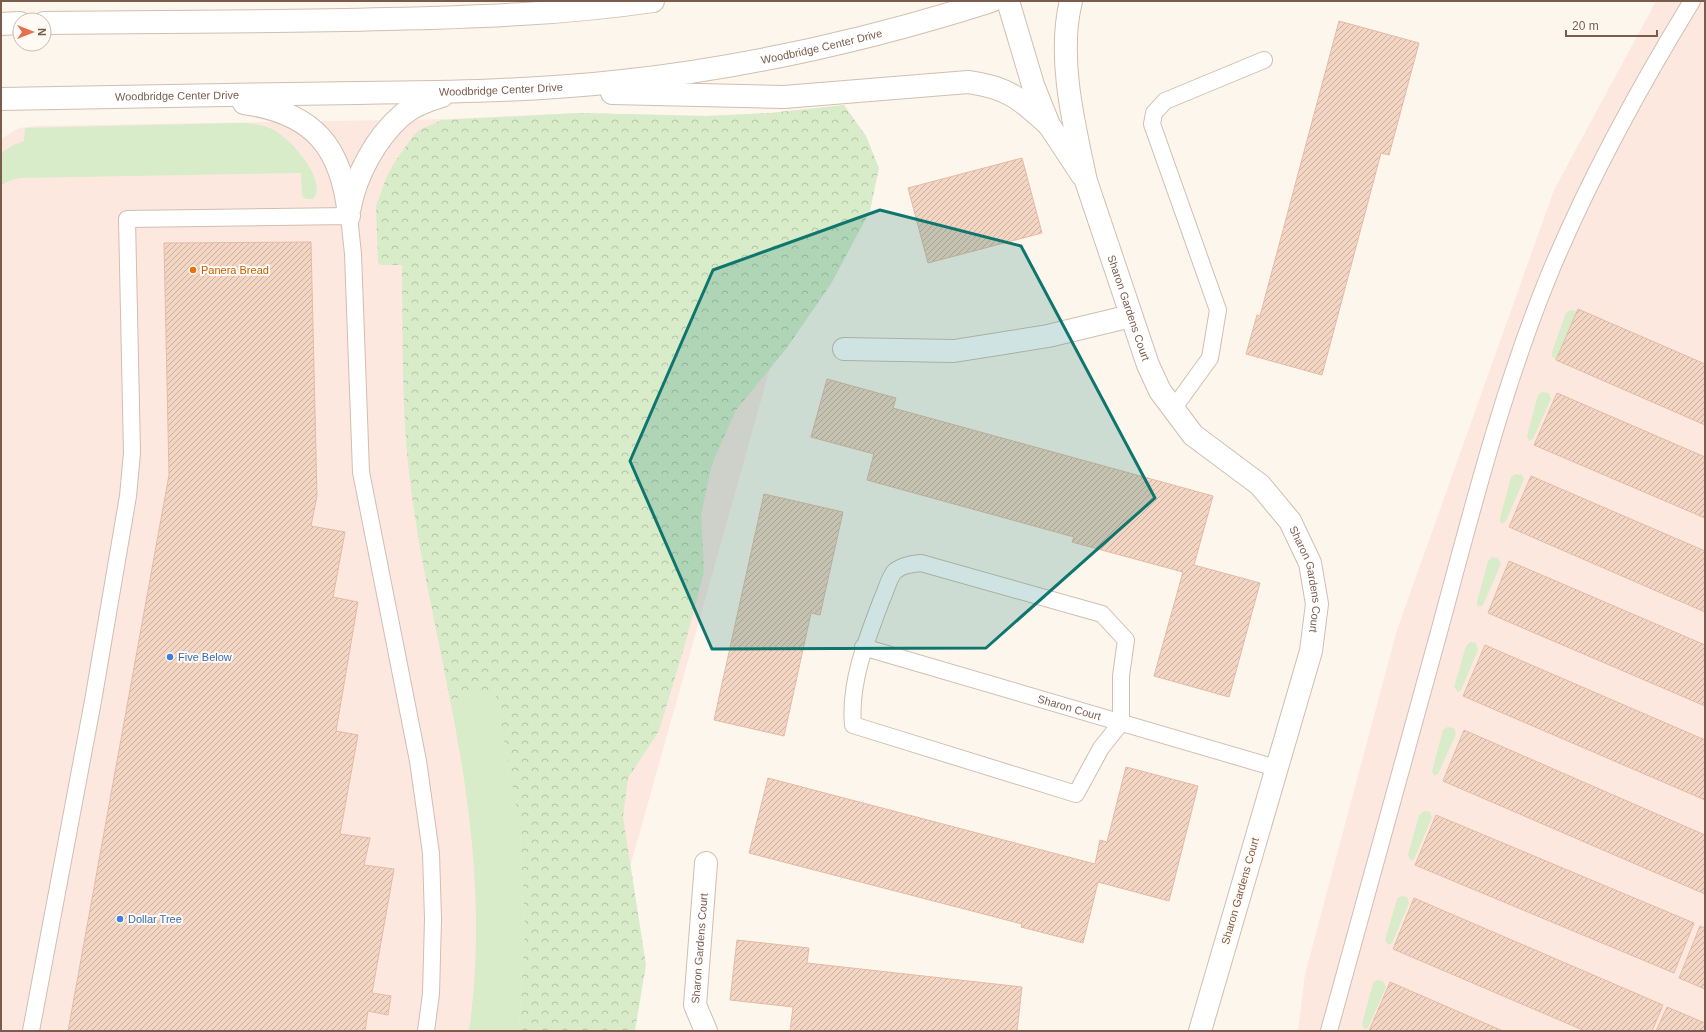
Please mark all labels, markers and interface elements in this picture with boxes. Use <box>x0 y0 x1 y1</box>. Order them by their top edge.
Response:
north arrow <box>12 12 52 52</box>
scale bar <box>1566 12 1657 38</box>
text: 20 m <box>1572 19 1599 33</box>
street label: Woodbridge Center Drive <box>760 27 883 66</box>
text: N <box>36 28 48 36</box>
street label: Woodbridge Center Drive <box>439 81 563 98</box>
street label: Woodbridge Center Drive <box>115 89 239 103</box>
street label: Sharon Gardens Court <box>1105 253 1152 362</box>
place label: Panera Bread <box>201 264 269 276</box>
marker: Panera Bread <box>188 265 198 275</box>
street label: Sharon Gardens Court <box>1287 524 1323 633</box>
place label: Five Below <box>178 651 232 663</box>
marker: Five Below <box>165 652 175 662</box>
street label: Sharon Court <box>1036 692 1102 722</box>
street label: Sharon Gardens Court <box>1219 836 1261 946</box>
street label: Sharon Gardens Court <box>689 893 710 1004</box>
place label: Dollar Tree <box>128 913 182 925</box>
marker: Dollar Tree <box>115 914 125 924</box>

